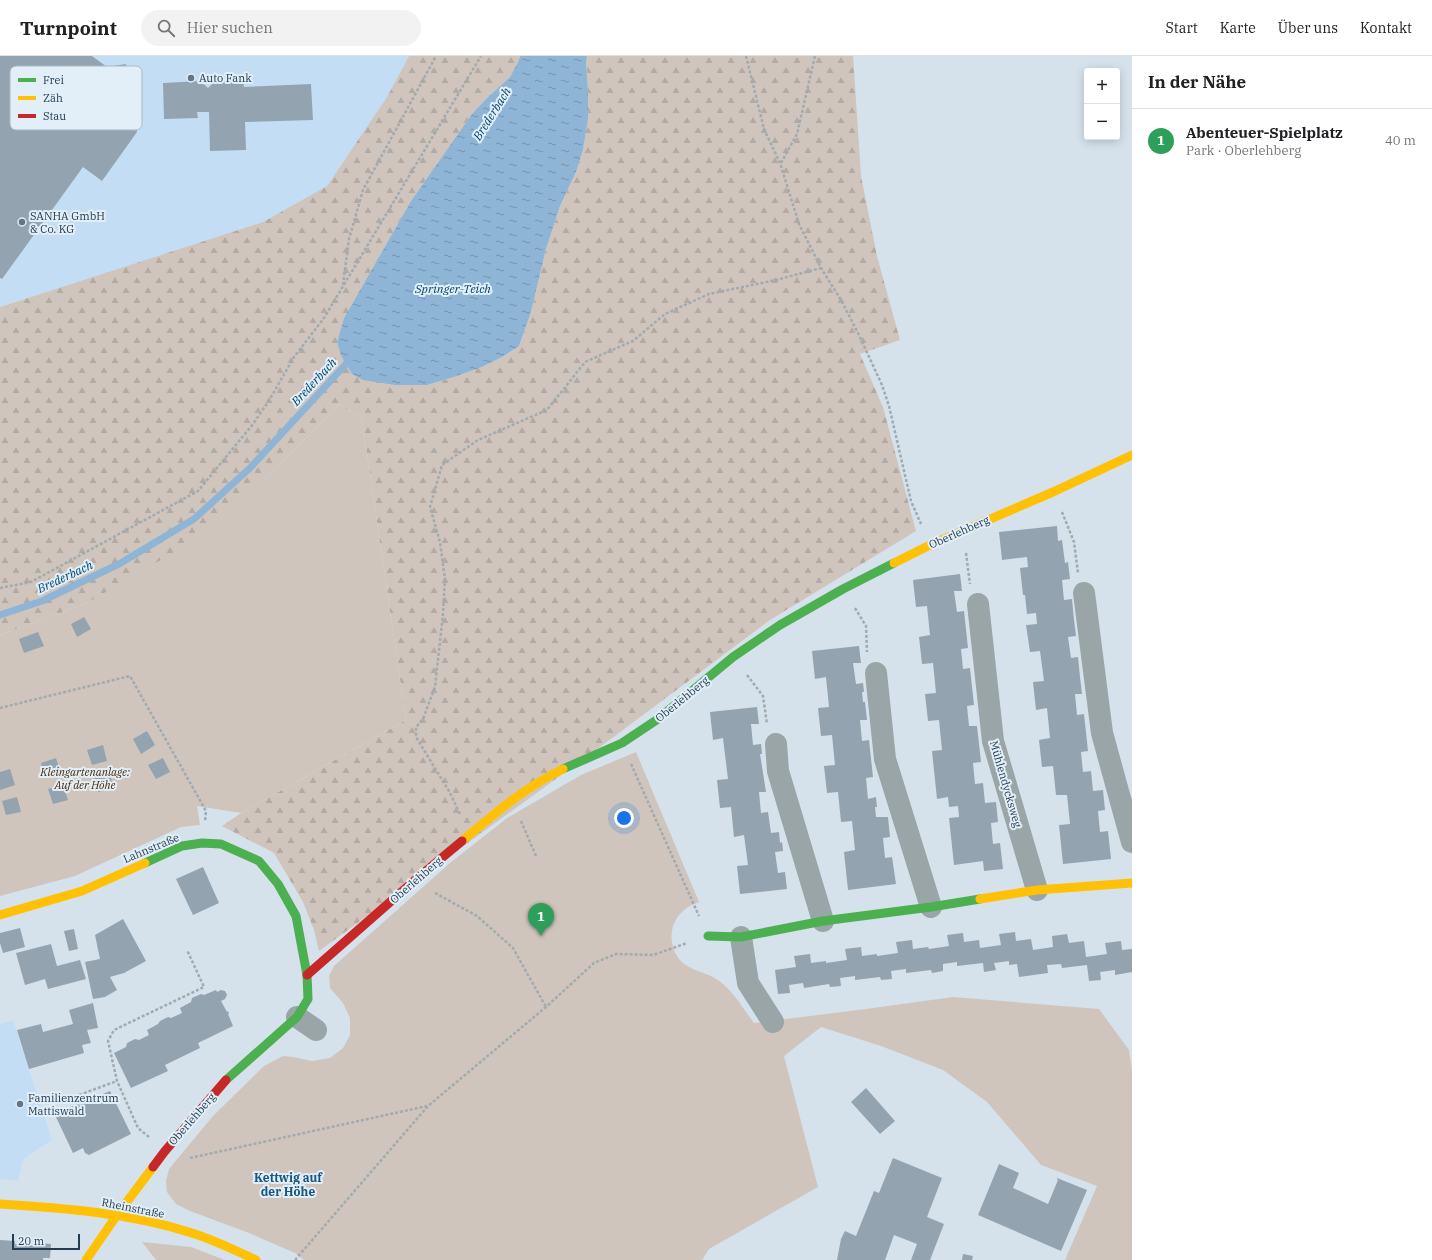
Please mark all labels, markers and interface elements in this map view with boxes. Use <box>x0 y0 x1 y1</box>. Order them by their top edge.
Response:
search box <box>141 10 421 46</box>
text: Turnpoint <box>20 16 117 40</box>
icon: search <box>155 17 177 39</box>
text: Hier suchen <box>187 18 273 37</box>
text: Start <box>1166 19 1198 37</box>
text: Karte <box>1220 19 1256 37</box>
text: Über uns <box>1278 19 1338 37</box>
text: Kontakt <box>1360 19 1412 37</box>
legend <box>10 66 142 130</box>
map controls <box>1084 68 1120 140</box>
button: + <box>1084 68 1120 104</box>
place label: Auto Fank <box>199 71 252 85</box>
text: In der Nähe <box>1148 71 1246 93</box>
text: Frei <box>43 73 64 87</box>
marker: Auto Fank <box>186 73 196 83</box>
water label: Brederbach <box>469 84 514 144</box>
text: Zäh <box>43 91 63 105</box>
button: − <box>1084 104 1120 140</box>
text: Stau <box>43 109 66 123</box>
text: Abenteuer-Spielplatz <box>1186 123 1343 142</box>
text: 1 <box>1157 132 1165 149</box>
text: 40 m <box>1385 132 1416 149</box>
text: Park · Oberlehberg <box>1186 142 1301 159</box>
place label: SANHA GmbH & Co. KG <box>30 209 105 236</box>
marker: SANHA GmbH & Co. KG <box>17 217 27 227</box>
water label: Springer-Teich <box>414 281 491 296</box>
water label: Brederbach <box>287 355 340 409</box>
street label: Oberlehberg <box>927 512 991 552</box>
water label: Brederbach <box>34 557 95 596</box>
street label: Oberlehberg <box>652 673 712 725</box>
street label: Mühlendycksweg <box>987 739 1025 829</box>
park label: Kleingartenanlage: Auf der Höhe <box>39 765 130 792</box>
your location <box>614 808 634 828</box>
street label: Lahnstraße <box>121 830 181 866</box>
street label: Oberlehberg <box>387 853 445 907</box>
pin: 1 <box>528 903 554 936</box>
street label: Oberlehberg <box>165 1090 219 1148</box>
place label: Familienzentrum Mattiswald <box>28 1091 119 1118</box>
marker: Familienzentrum Mattiswald <box>15 1099 25 1109</box>
district label: Kettwig auf der Höhe <box>254 1170 323 1199</box>
street label: Rheinstraße <box>100 1195 166 1221</box>
scale bar <box>12 1232 80 1251</box>
text: 20 m <box>18 1234 44 1248</box>

